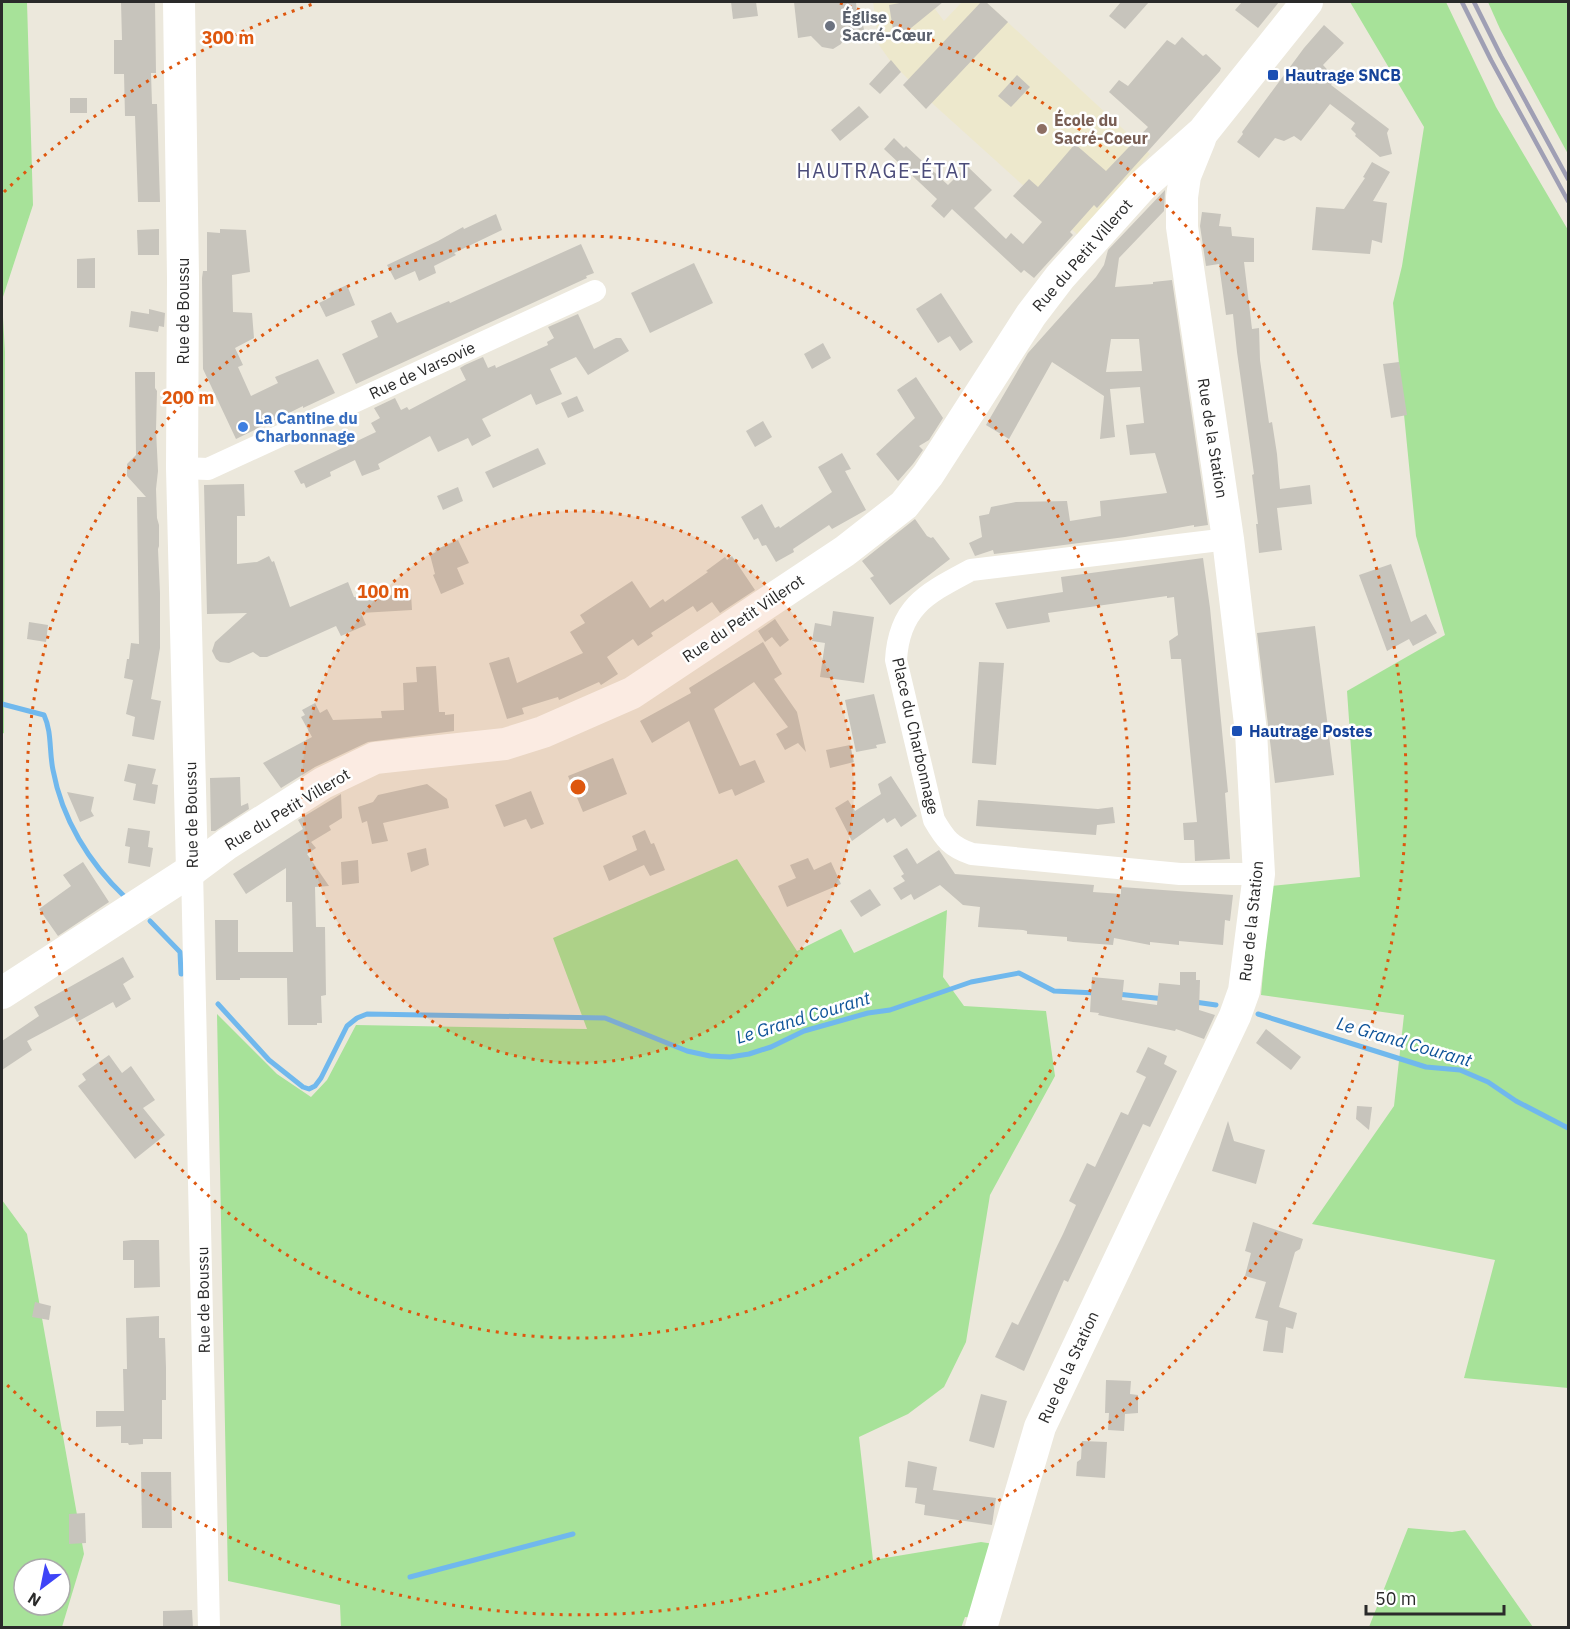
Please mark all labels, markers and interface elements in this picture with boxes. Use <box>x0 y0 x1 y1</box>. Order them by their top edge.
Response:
place label: Église Sacré-Cœur <box>842 6 933 45</box>
marker: Église Sacré-Cœur <box>823 19 837 33</box>
text: 300 m <box>202 26 254 49</box>
place label: Hautrage SNCB <box>1285 65 1401 85</box>
marker: Hautrage SNCB <box>1266 68 1280 82</box>
place label: École du Sacré-Coeur <box>1054 109 1149 148</box>
marker: École du Sacré-Coeur <box>1035 122 1049 136</box>
district label: HAUTRAGE-ÉTAT <box>797 157 971 184</box>
street label: Rue du Petit Villerot <box>1028 195 1136 315</box>
street label: Rue de Boussu <box>173 258 193 364</box>
street label: Rue de Varsovie <box>366 337 478 403</box>
street label: Rue de la Station <box>1194 376 1232 500</box>
text: 200 m <box>162 386 214 409</box>
place label: La Cantine du Charbonnage <box>255 408 358 446</box>
marker: La Cantine du Charbonnage <box>236 420 250 434</box>
street label: Rue du Petit Villerot <box>678 570 808 666</box>
text: 100 m <box>357 580 409 603</box>
street label: Place du Charbonnage <box>888 655 944 817</box>
place label: Hautrage Postes <box>1249 721 1372 741</box>
marker: Hautrage Postes <box>1230 724 1244 738</box>
street label: Rue de Boussu <box>180 761 202 869</box>
street label: Rue du Petit Villerot <box>221 764 353 854</box>
centre of rings <box>568 777 588 797</box>
street label: Rue de la Station <box>1235 860 1267 982</box>
water label: Le Grand Courant <box>733 986 874 1049</box>
water label: Le Grand Courant <box>1334 1011 1475 1072</box>
street label: Rue de Boussu <box>192 1246 214 1354</box>
street label: Rue de la Station <box>1033 1308 1103 1426</box>
north arrow <box>12 1557 72 1617</box>
scale bar <box>1366 1578 1504 1616</box>
text: 50 m <box>1375 1587 1417 1610</box>
text: N <box>24 1588 44 1611</box>

